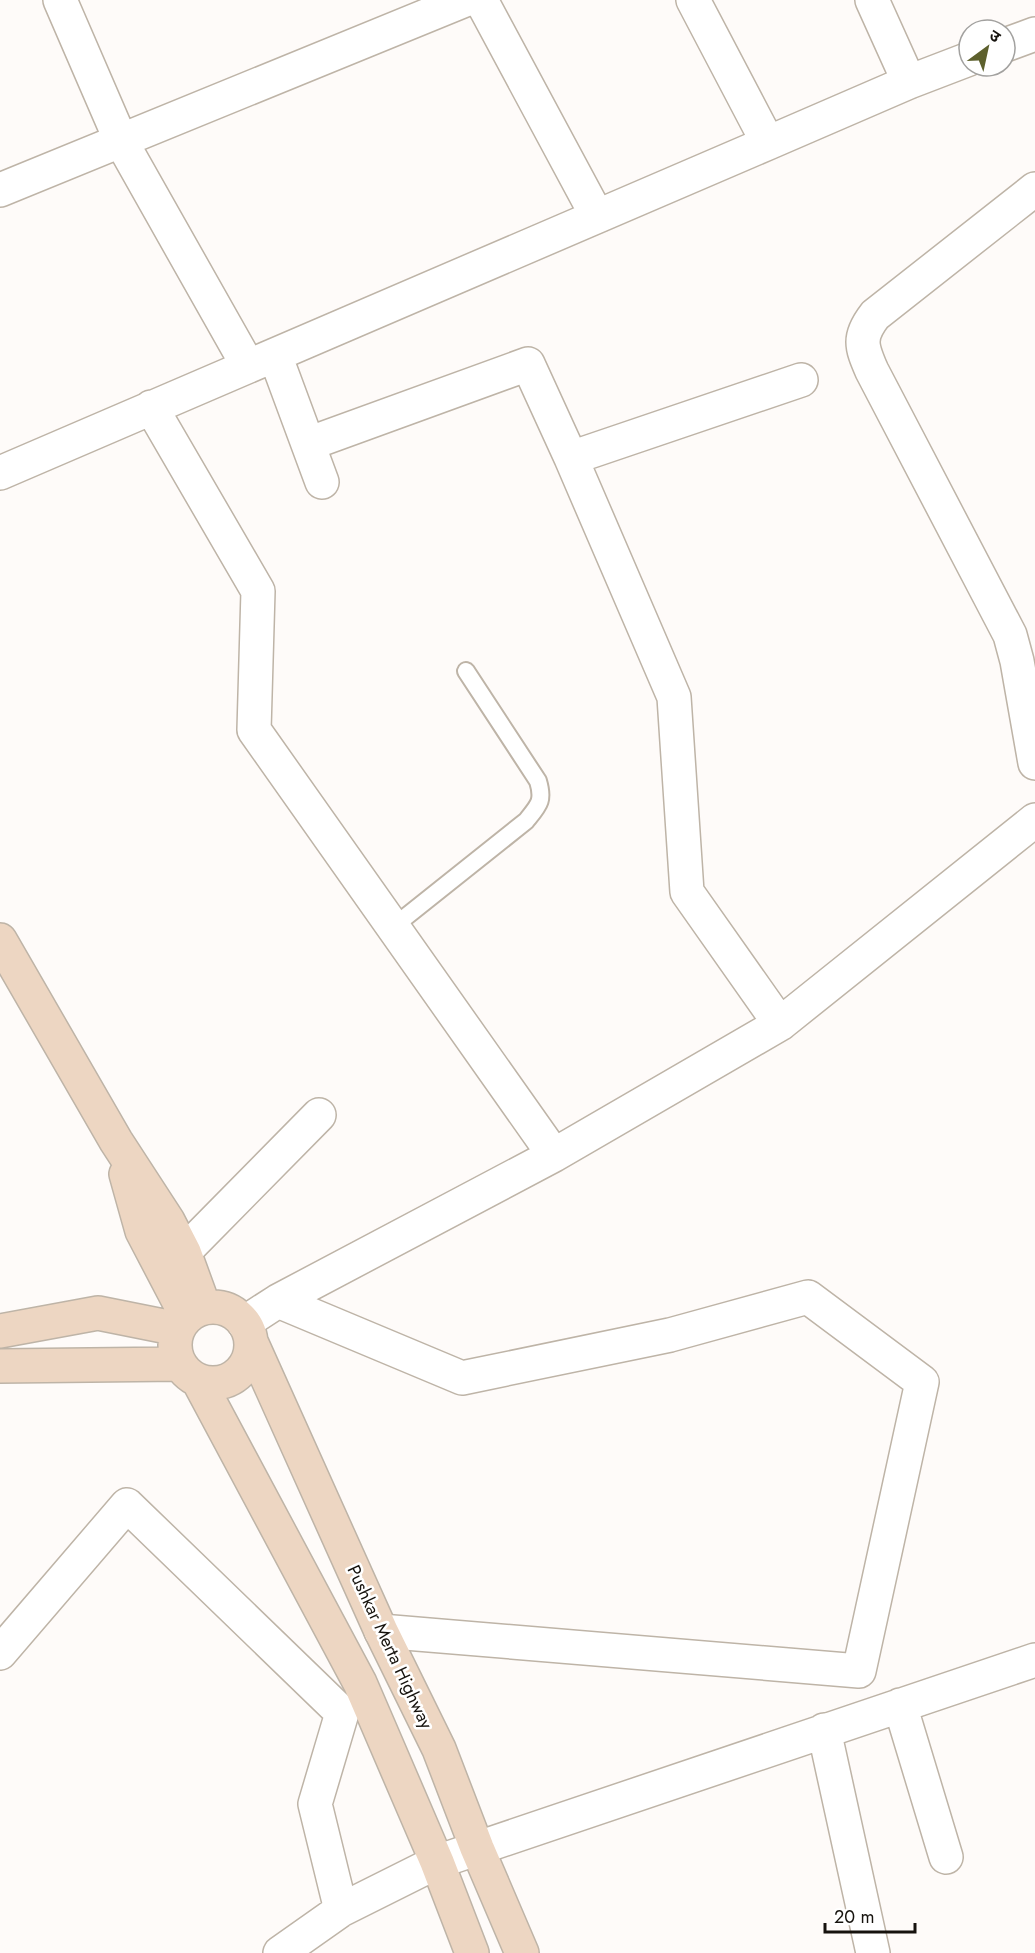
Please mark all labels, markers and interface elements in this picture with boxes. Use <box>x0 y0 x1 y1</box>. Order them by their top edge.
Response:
north arrow <box>957 18 1017 78</box>
text: उ <box>985 24 1006 48</box>
street label: Pushkar Merta Highway <box>341 1561 439 1733</box>
scale bar <box>825 1896 915 1934</box>
text: 20 m <box>834 1904 874 1930</box>

